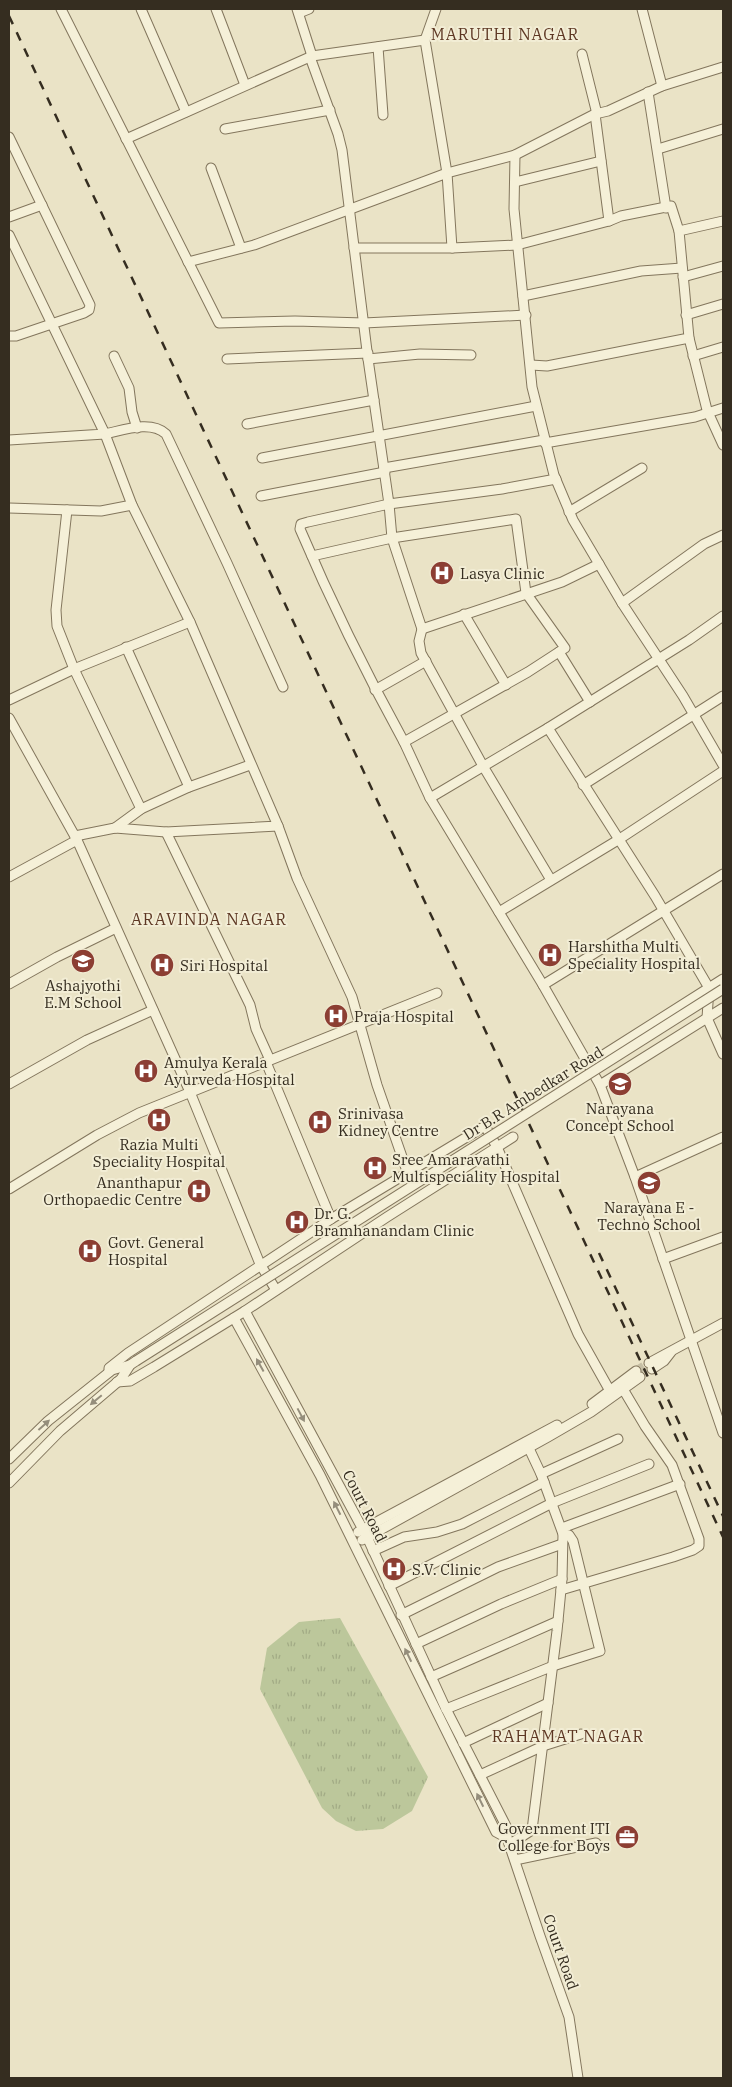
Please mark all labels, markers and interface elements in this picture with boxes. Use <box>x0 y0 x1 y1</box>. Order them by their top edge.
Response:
district label: MARUTHI NAGAR <box>431 24 579 44</box>
hospital icon: Lasya Clinic <box>429 560 455 586</box>
place label: Lasya Clinic <box>460 564 545 583</box>
district label: ARAVINDA NAGAR <box>131 909 287 929</box>
place label: Harshitha Multi Speciality Hospital <box>568 937 700 973</box>
hospital icon: Harshitha Multi Speciality Hospital <box>537 942 563 968</box>
school or university icon: Ashajyothi E.M School <box>70 948 96 974</box>
hospital icon: Siri Hospital <box>149 952 175 978</box>
place label: Siri Hospital <box>180 956 268 975</box>
place label: Ashajyothi E.M School <box>44 976 122 1012</box>
hospital icon: Praja Hospital <box>323 1003 349 1029</box>
place label: Praja Hospital <box>354 1007 454 1026</box>
street label: Dr B.R Ambedkar Road <box>459 1042 607 1144</box>
place label: Amulya Kerala Ayurveda Hospital <box>164 1053 295 1089</box>
hospital icon: Amulya Kerala Ayurveda Hospital <box>133 1058 159 1084</box>
school or university icon: Narayana Concept School <box>607 1071 633 1097</box>
place label: Narayana Concept School <box>566 1099 674 1135</box>
place label: Srinivasa Kidney Centre <box>338 1104 439 1140</box>
hospital icon: Razia Multi Speciality Hospital <box>146 1107 172 1133</box>
hospital icon: Srinivasa Kidney Centre <box>307 1109 333 1135</box>
place label: Razia Multi Speciality Hospital <box>93 1135 225 1171</box>
place label: Sree Amaravathi Multispeciality Hospital <box>392 1150 560 1186</box>
hospital icon: Sree Amaravathi Multispeciality Hospital <box>362 1155 388 1181</box>
school or university icon: Narayana E - Techno School <box>636 1170 662 1196</box>
place label: Ananthapur Orthopaedic Centre <box>43 1173 182 1209</box>
hospital icon: Ananthapur Orthopaedic Centre <box>186 1178 212 1204</box>
place label: Narayana E - Techno School <box>597 1198 701 1234</box>
place label: Dr. G. Bramhanandam Clinic <box>314 1204 474 1240</box>
hospital icon: Dr. G. Bramhanandam Clinic <box>284 1209 310 1235</box>
place label: Govt. General Hospital <box>108 1233 204 1269</box>
hospital icon: Govt. General Hospital <box>77 1238 103 1264</box>
one-way arrow <box>256 1358 264 1373</box>
one-way arrow <box>90 1394 102 1405</box>
one-way arrow <box>297 1408 305 1422</box>
one-way arrow <box>38 1419 50 1431</box>
street label: Court Road <box>339 1467 391 1545</box>
one-way arrow <box>333 1501 341 1516</box>
hospital icon: S.V. Clinic <box>381 1556 407 1582</box>
place label: S.V. Clinic <box>412 1560 481 1579</box>
one-way arrow <box>404 1647 412 1662</box>
district label: RAHAMAT NAGAR <box>492 1726 644 1746</box>
one-way arrow <box>476 1793 484 1807</box>
place label: Government ITI College for Boys <box>498 1819 610 1855</box>
office icon: Government ITI College for Boys <box>614 1824 640 1850</box>
street label: Court Road <box>539 1912 583 1992</box>

